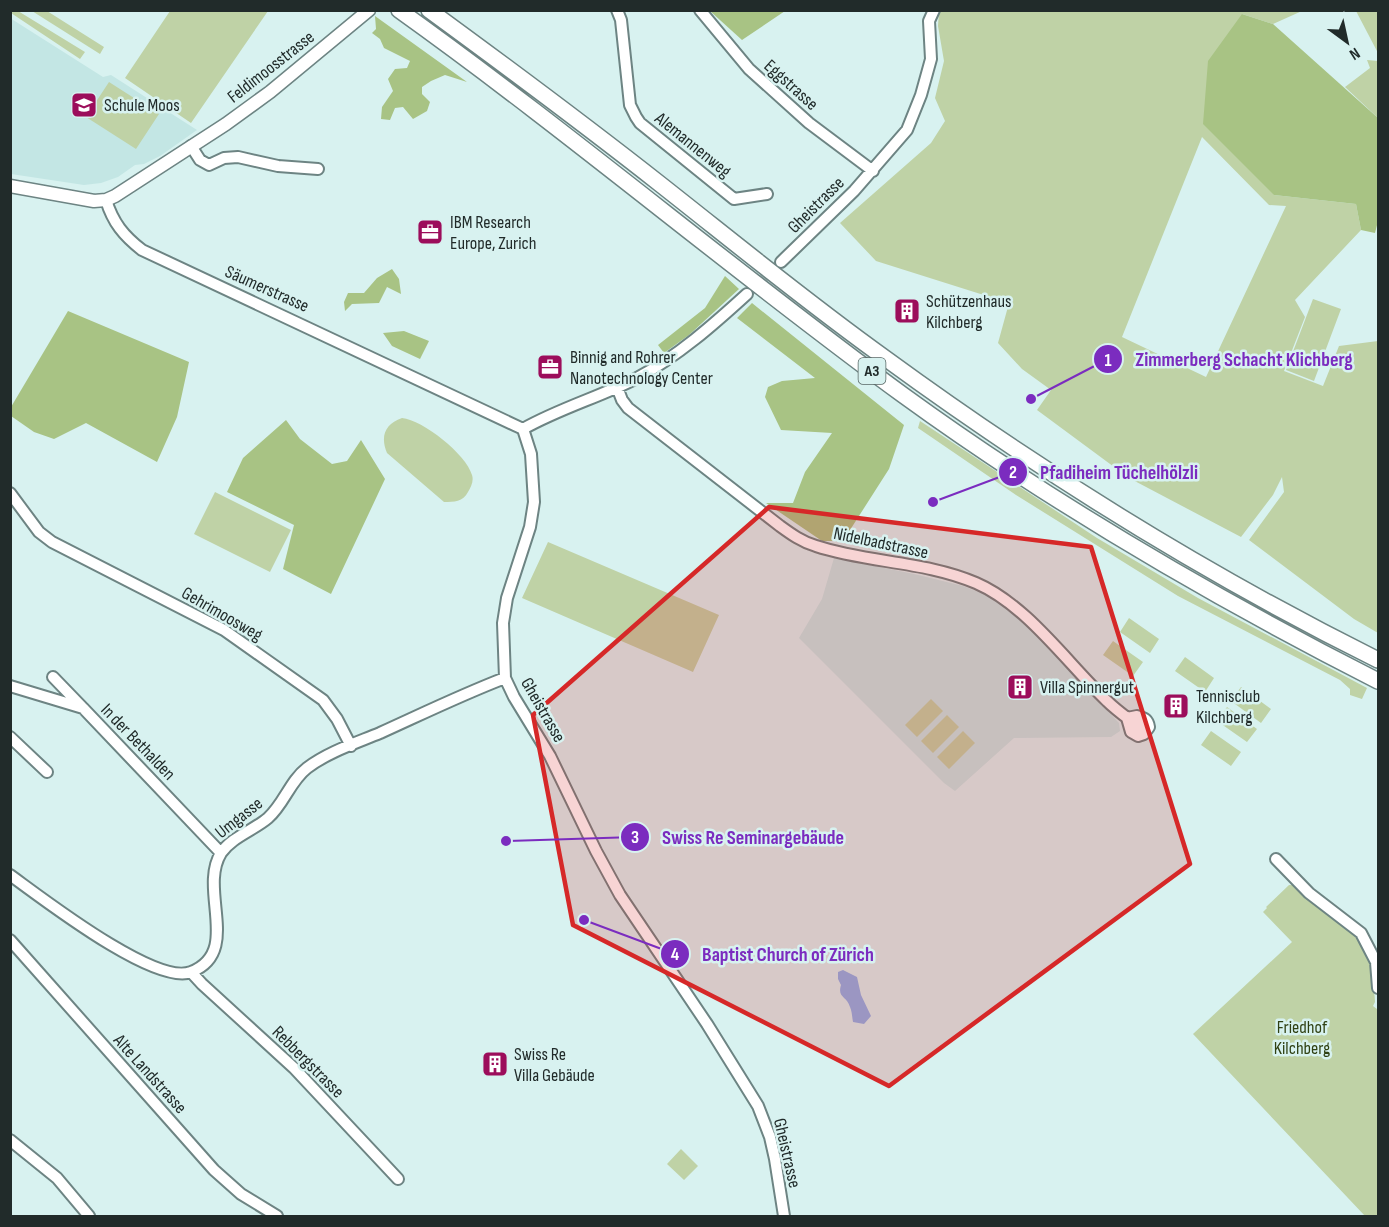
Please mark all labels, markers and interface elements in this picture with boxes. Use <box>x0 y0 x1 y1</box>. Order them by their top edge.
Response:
north arrow <box>1317 12 1377 72</box>
street label: Feldimoosstrasse <box>223 27 319 107</box>
text: N <box>1346 43 1363 64</box>
street label: Eggstrasse <box>760 55 822 115</box>
school or university icon: Schule Moos <box>69 90 99 120</box>
place label: Schule Moos <box>104 95 180 116</box>
street label: Alemannenweg <box>650 107 735 182</box>
street label: Gheistrasse <box>783 172 849 238</box>
place label: IBM Research Europe, Zurich <box>450 212 536 254</box>
office icon: IBM Research Europe, Zurich <box>415 217 445 247</box>
street label: Säumerstrasse <box>222 261 312 317</box>
place label: Schützenhaus Kilchberg <box>926 291 1012 333</box>
building icon: Schützenhaus Kilchberg <box>892 296 922 326</box>
callout: Zimmerberg Schacht Klichberg <box>1093 340 1364 378</box>
place label: Binnig and Rohrer Nanotechnology Center <box>570 347 713 389</box>
text: Zimmerberg Schacht Klichberg <box>1135 348 1353 372</box>
text: 1 <box>1104 350 1112 371</box>
office icon: Binnig and Rohrer Nanotechnology Center <box>535 352 565 382</box>
road number: A3 <box>858 358 886 384</box>
callout: Pfadiheim Tüchelhölzli <box>998 453 1210 491</box>
text: Pfadiheim Tüchelhölzli <box>1040 461 1198 485</box>
text: 2 <box>1009 462 1017 483</box>
street label: Nidelbadstrasse <box>832 523 930 563</box>
street label: Gehrimoosweg <box>178 582 266 646</box>
building icon: Villa Spinnergut <box>1005 672 1035 702</box>
street label: Gheistrasse <box>516 674 570 746</box>
place label: Villa Spinnergut <box>1040 677 1134 698</box>
place label: Tennisclub Kilchberg <box>1196 686 1260 728</box>
building icon: Tennisclub Kilchberg <box>1161 691 1191 721</box>
street label: In der Bethalden <box>96 699 180 785</box>
street label: Umgasse <box>211 793 267 843</box>
callout: Swiss Re Seminargebäude <box>620 818 856 856</box>
text: Swiss Re Seminargebäude <box>662 826 844 850</box>
text: 3 <box>631 827 639 848</box>
callout: Baptist Church of Zürich <box>660 935 886 973</box>
text: Baptist Church of Zürich <box>702 943 874 967</box>
text: 4 <box>671 944 680 965</box>
park label: Friedhof Kilchberg <box>1274 1017 1330 1059</box>
street label: Rebbergstrasse <box>268 1022 348 1102</box>
street label: Alte Landstrasse <box>108 1029 191 1118</box>
place label: Swiss Re Villa Gebäude <box>514 1044 595 1086</box>
building icon: Swiss Re Villa Gebäude <box>480 1049 510 1079</box>
street label: Gheistrasse <box>769 1116 805 1190</box>

